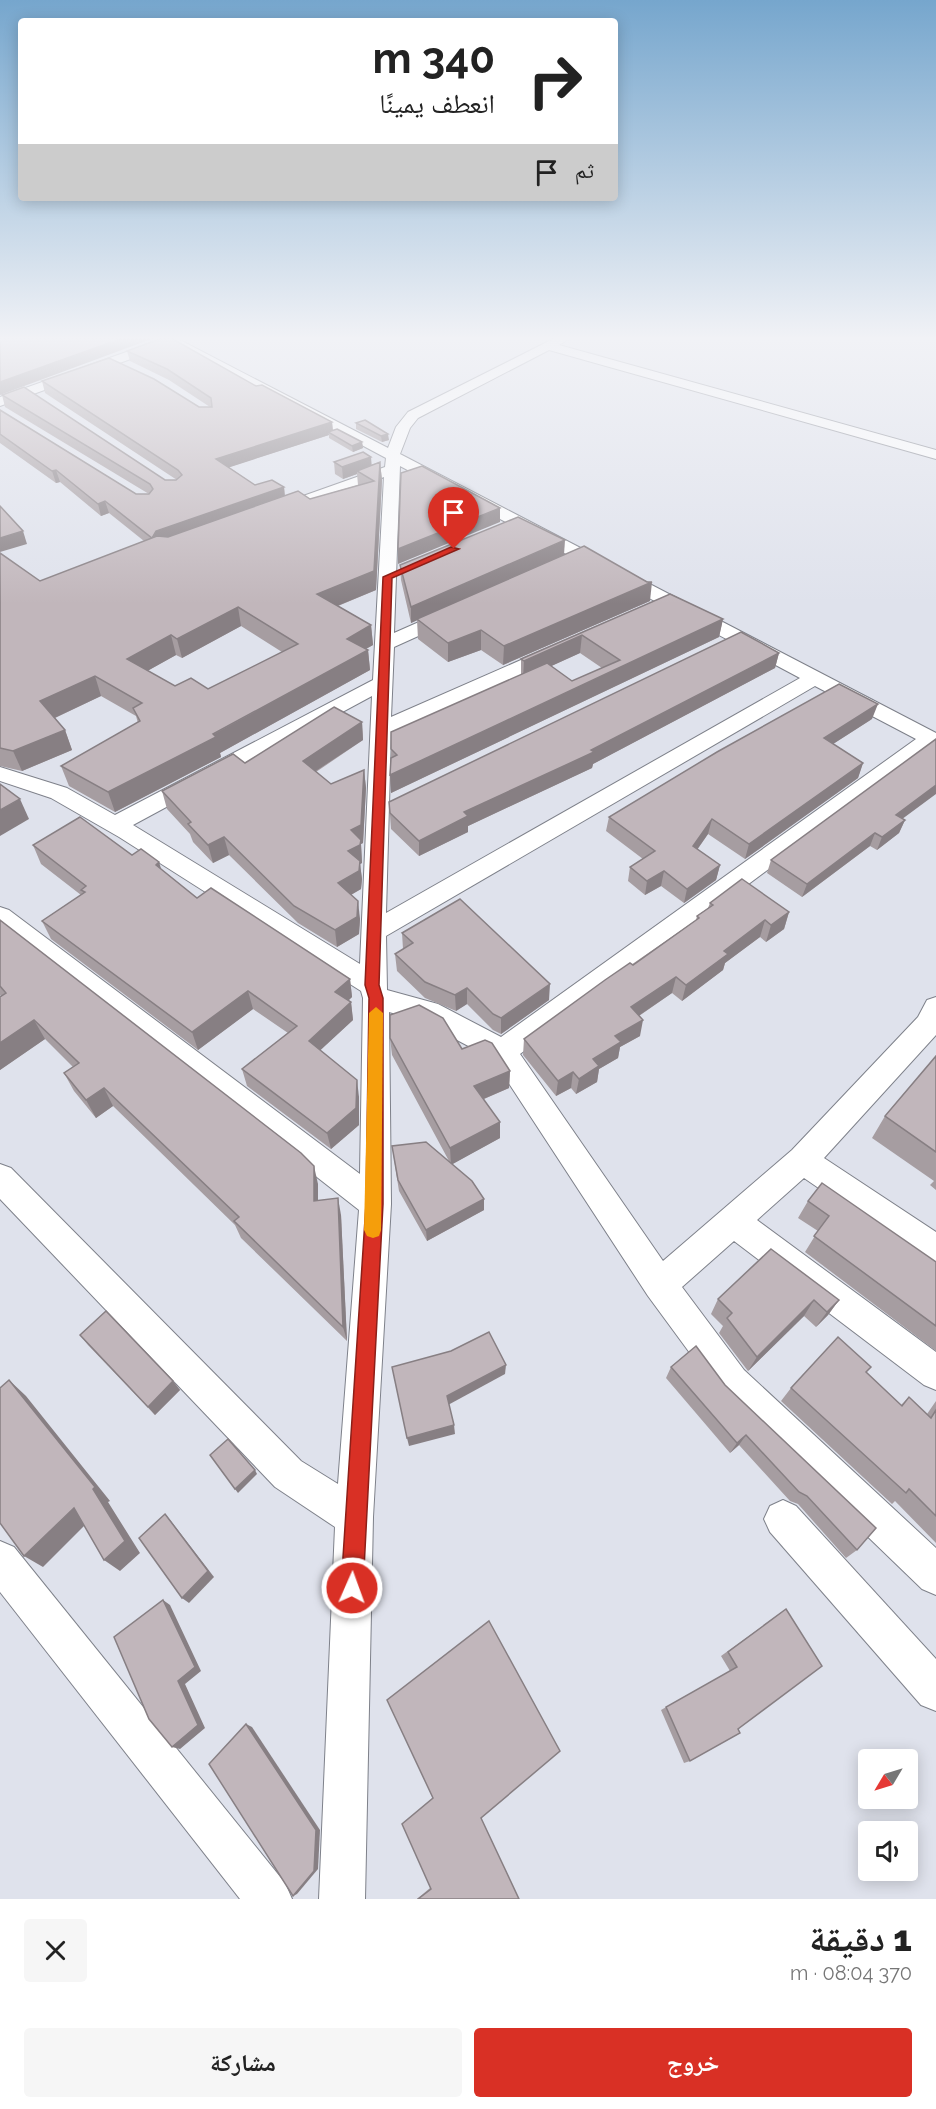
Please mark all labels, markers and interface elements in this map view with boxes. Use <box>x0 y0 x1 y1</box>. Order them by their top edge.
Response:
text: 340 m <box>373 34 495 83</box>
icon: right <box>516 42 594 120</box>
text: انعطف يمينًا <box>379 88 495 119</box>
icon: arrive <box>530 156 563 189</box>
text: ثم <box>575 157 594 183</box>
pin <box>428 487 479 549</box>
icon: arrive <box>437 496 470 529</box>
position arrow <box>320 1556 384 1620</box>
north arrow <box>858 1749 918 1809</box>
map controls <box>858 1749 918 1881</box>
button: sound <box>858 1821 918 1881</box>
text: 1 دقيقة <box>809 1917 912 1959</box>
button: close <box>24 1919 87 1982</box>
text: 370 m · 08:04 <box>790 1961 912 1985</box>
button: مشاركة <box>24 2028 462 2097</box>
button: خروج <box>474 2028 912 2097</box>

